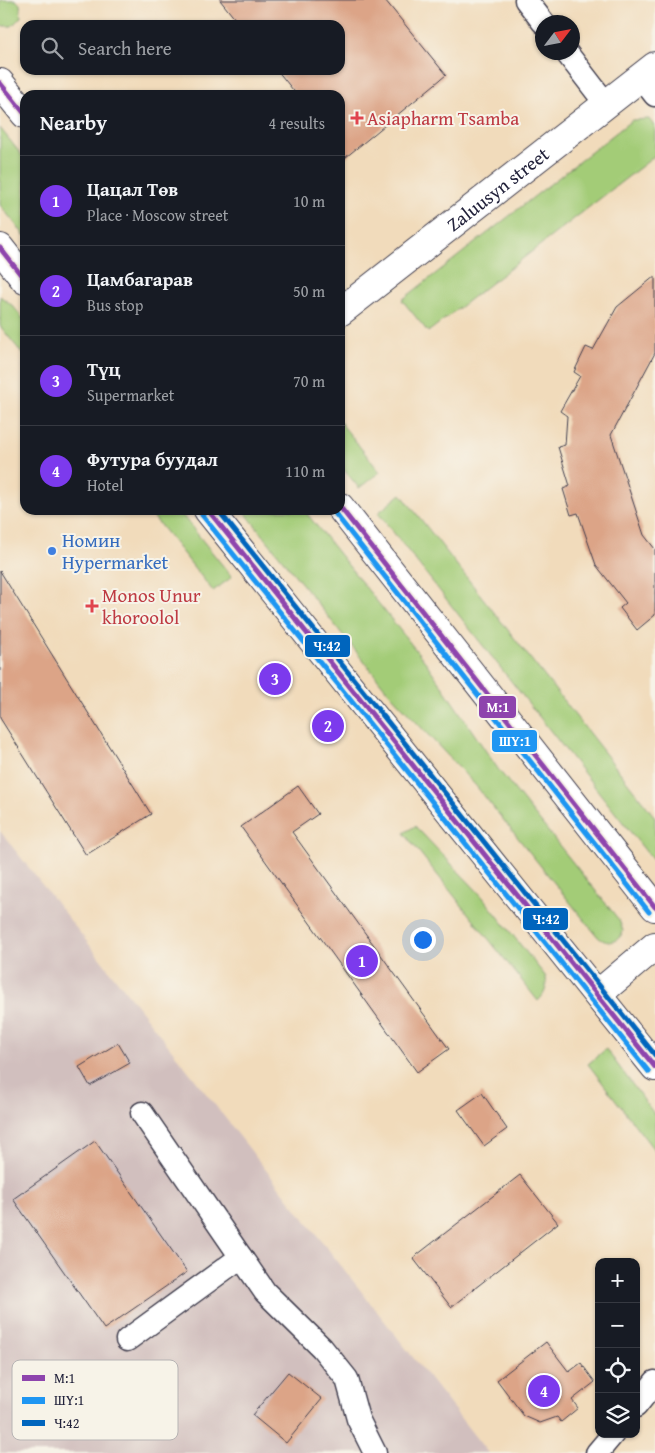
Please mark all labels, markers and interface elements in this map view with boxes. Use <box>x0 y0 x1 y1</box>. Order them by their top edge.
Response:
north arrow <box>535 15 580 60</box>
search box <box>20 20 345 75</box>
icon: search <box>38 34 66 62</box>
text: Search here <box>78 34 172 62</box>
place label: Asiapharm Tsamba <box>367 104 519 132</box>
text: Nearby <box>40 107 107 138</box>
text: 4 results <box>268 111 325 135</box>
marker: Asiapharm Tsamba <box>351 112 363 124</box>
street label: Zaluusyn street <box>440 140 555 238</box>
text: Цацал Төв <box>87 175 178 203</box>
text: 1 <box>52 189 60 213</box>
text: 10 m <box>293 189 325 213</box>
text: Place · Moscow street <box>87 203 229 227</box>
text: Цамбагарав <box>87 265 193 293</box>
text: 2 <box>52 279 60 303</box>
text: 50 m <box>293 279 325 303</box>
text: Bus stop <box>87 293 143 317</box>
text: Түц <box>87 355 121 383</box>
text: 3 <box>52 369 60 393</box>
text: 70 m <box>293 369 325 393</box>
text: Supermarket <box>87 383 174 407</box>
text: Футура буудал <box>87 445 218 473</box>
text: 4 <box>52 459 60 483</box>
text: 110 m <box>285 459 325 483</box>
text: Hotel <box>87 473 123 497</box>
place label: Номин Hyрermarket <box>62 526 169 576</box>
marker: Номин Hyрermarket <box>46 545 58 557</box>
place label: Monos Unur khoroolol <box>102 581 201 631</box>
marker: Monos Unur khoroolol <box>86 600 98 612</box>
line badge: Ч:42 <box>304 634 351 658</box>
text: Ч:42 <box>313 636 341 656</box>
pin: 3 <box>259 660 291 698</box>
line badge: М:1 <box>478 695 517 719</box>
text: М:1 <box>487 697 509 717</box>
pin: 2 <box>312 707 344 745</box>
line badge: ШҮ:1 <box>491 729 538 753</box>
text: ШҮ:1 <box>499 731 531 751</box>
line badge: Ч:42 <box>522 907 569 931</box>
text: Ч:42 <box>532 909 560 929</box>
your location <box>410 927 436 953</box>
pin: 1 <box>346 942 378 980</box>
map controls <box>595 1258 640 1438</box>
button: + <box>595 1258 640 1303</box>
button: − <box>595 1303 640 1348</box>
button: locate <box>595 1348 640 1393</box>
legend <box>12 1360 178 1440</box>
text: М:1 <box>54 1368 75 1388</box>
pin: 4 <box>528 1372 560 1410</box>
text: ШҮ:1 <box>54 1390 84 1410</box>
button: layers <box>595 1393 640 1438</box>
text: Ч:42 <box>54 1413 79 1433</box>

